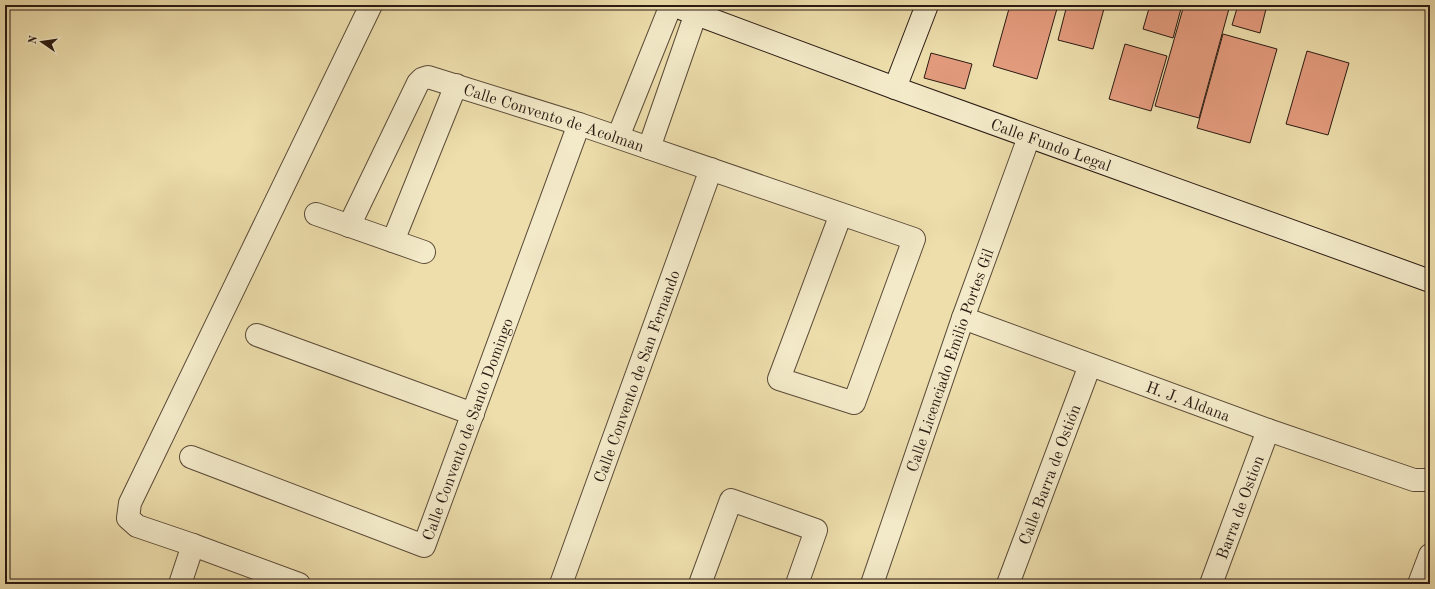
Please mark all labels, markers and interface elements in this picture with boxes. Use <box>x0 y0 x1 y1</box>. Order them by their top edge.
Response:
north arrow <box>22 22 62 62</box>
text: N <box>27 34 40 45</box>
street label: Calle Convento de Acolman <box>461 82 646 156</box>
street label: Calle Fundo Legal <box>988 117 1113 175</box>
street label: Calle Licenciado Emilio Portes Gil <box>905 247 998 474</box>
street label: Calle Convento de San Fernando <box>592 268 684 485</box>
street label: Calle Convento de Santo Domingo <box>421 316 517 543</box>
street label: H. J. Aldana <box>1143 380 1232 425</box>
street label: Calle Barra de Ostión <box>1017 402 1085 547</box>
street label: Barra de Ostion <box>1215 453 1268 562</box>

